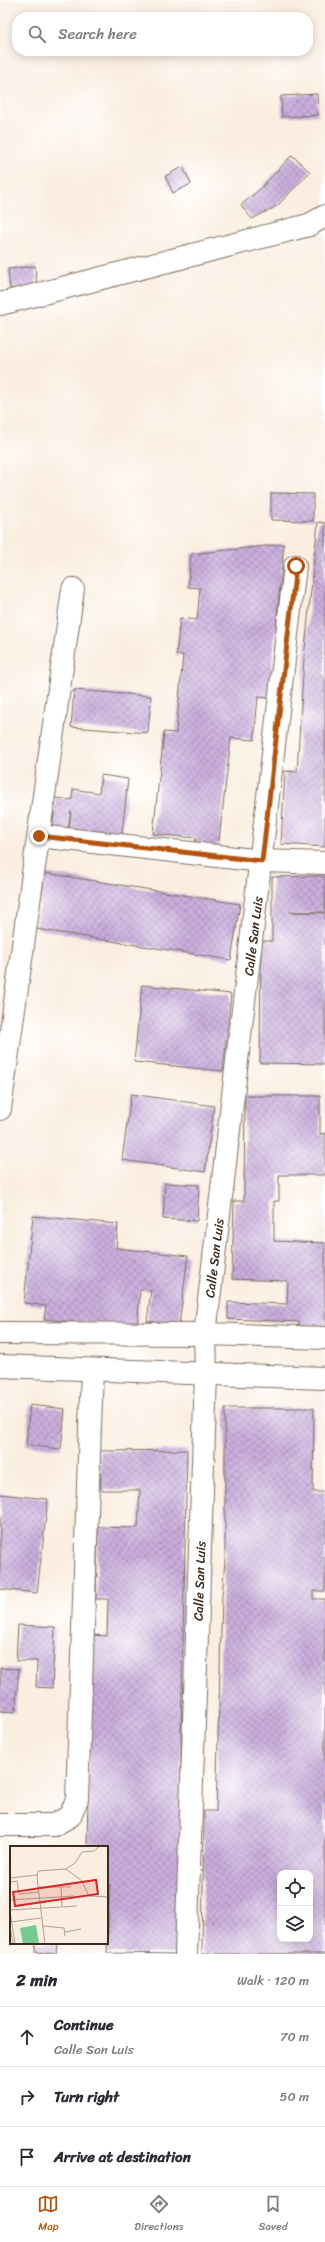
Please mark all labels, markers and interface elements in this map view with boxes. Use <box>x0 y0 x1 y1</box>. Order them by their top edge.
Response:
search box <box>12 12 313 56</box>
text: Search here <box>58 21 137 47</box>
icon: search <box>26 23 48 45</box>
route start <box>287 557 305 575</box>
route end <box>30 827 48 845</box>
street label: Calle San Luis <box>237 894 270 977</box>
street label: Calle San Luis <box>198 1216 231 1299</box>
street label: Calle San Luis <box>187 1540 212 1621</box>
inset map <box>10 1846 108 1944</box>
map controls <box>277 1870 313 1942</box>
button: locate <box>277 1870 313 1906</box>
button: layers <box>277 1906 313 1942</box>
text: 2 min <box>16 1965 57 1995</box>
text: Walk · 120 m <box>237 1969 309 1992</box>
text: Continue <box>54 2012 114 2038</box>
text: 70 m <box>280 2025 309 2048</box>
icon: ahead <box>16 2026 38 2048</box>
text: Calle San Luis <box>54 2038 134 2061</box>
text: Turn right <box>54 2084 119 2110</box>
text: 50 m <box>279 2085 309 2108</box>
icon: right <box>16 2086 38 2108</box>
text: Arrive at destination <box>54 2144 191 2170</box>
icon: arrive <box>16 2146 38 2168</box>
tab: Map <box>37 2193 59 2236</box>
tab: Directions <box>134 2193 184 2236</box>
tab: Saved <box>259 2193 288 2236</box>

